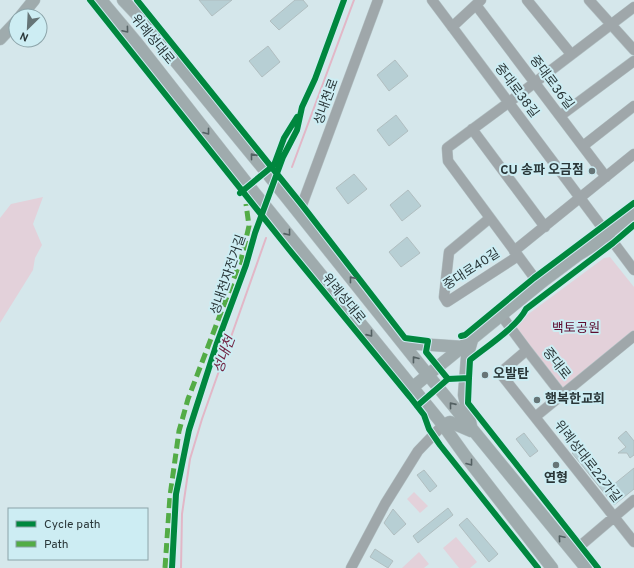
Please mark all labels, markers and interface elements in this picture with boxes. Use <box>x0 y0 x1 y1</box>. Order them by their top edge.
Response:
north arrow <box>8 8 48 48</box>
street label: 위례성대로 <box>127 12 177 68</box>
one-way arrow <box>122 25 129 33</box>
text: N <box>18 28 31 44</box>
street label: 중대로36길 <box>526 53 576 113</box>
street label: 중대로38길 <box>490 61 542 121</box>
street label: 성내천로 <box>310 76 343 127</box>
one-way arrow <box>202 127 209 134</box>
one-way arrow <box>251 153 258 160</box>
place label: CU 송파 오금점 <box>500 163 584 179</box>
marker: CU 송파 오금점 <box>587 166 597 176</box>
one-way arrow <box>283 229 290 236</box>
street label: 성내천자전거길 <box>207 232 250 317</box>
street label: 중대로40길 <box>441 246 503 294</box>
street label: 위례성대로 <box>318 271 368 327</box>
one-way arrow <box>350 277 357 284</box>
park label: 백토공원 <box>552 321 600 337</box>
one-way arrow <box>365 330 372 337</box>
water label: 성내천 <box>210 333 240 376</box>
street label: 중대로 <box>539 345 573 383</box>
one-way arrow <box>413 356 420 363</box>
place label: 오발탄 <box>493 367 529 383</box>
marker: 오발탄 <box>480 370 490 380</box>
place label: 행복한교회 <box>545 391 605 408</box>
marker: 행복한교회 <box>532 395 542 405</box>
one-way arrow <box>450 402 457 409</box>
street label: 위례성대로22가길 <box>550 418 624 506</box>
one-way arrow <box>465 459 472 466</box>
marker: 연형 <box>551 460 561 470</box>
place label: 연형 <box>544 471 568 487</box>
legend <box>8 508 148 560</box>
text: Cycle path <box>44 517 101 533</box>
one-way arrow <box>559 535 566 542</box>
text: Path <box>44 537 69 553</box>

